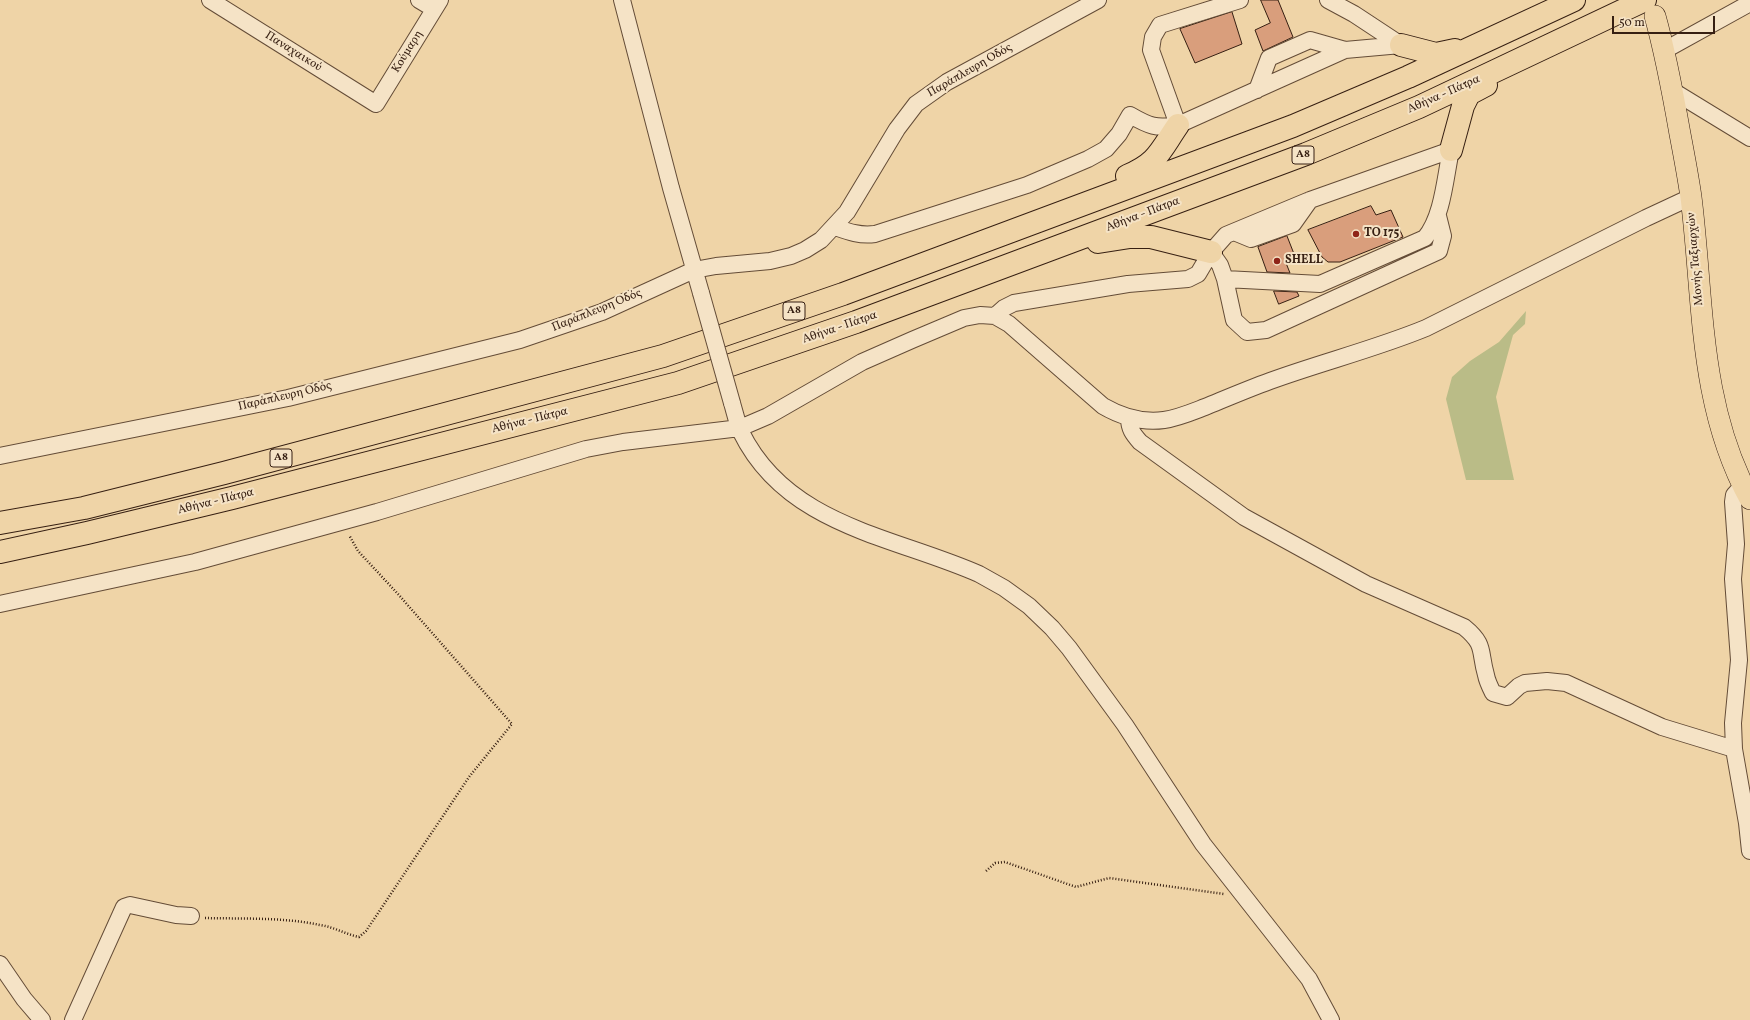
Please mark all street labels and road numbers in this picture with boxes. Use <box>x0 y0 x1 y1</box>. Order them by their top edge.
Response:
street label: Κούμαρη <box>389 28 427 76</box>
street label: Παναχαικού <box>262 29 324 75</box>
street label: Παράπλευρη Οδός <box>925 41 1015 101</box>
street label: Αθήνα - Πάτρα <box>1405 73 1483 117</box>
road number: Α8 <box>1292 146 1314 164</box>
street label: Αθήνα - Πάτρα <box>1104 194 1182 236</box>
street label: Μονής Ταξιαρχών <box>1685 212 1707 306</box>
street label: Παράπλευρη Οδός <box>550 286 644 336</box>
road number: Α8 <box>783 302 805 320</box>
street label: Αθήνα - Πάτρα <box>801 309 879 347</box>
street label: Παράπλευρη Οδός <box>237 379 333 415</box>
street label: Αθήνα - Πάτρα <box>490 405 570 437</box>
road number: Α8 <box>270 449 292 467</box>
street label: Αθήνα - Πάτρα <box>176 486 256 518</box>

